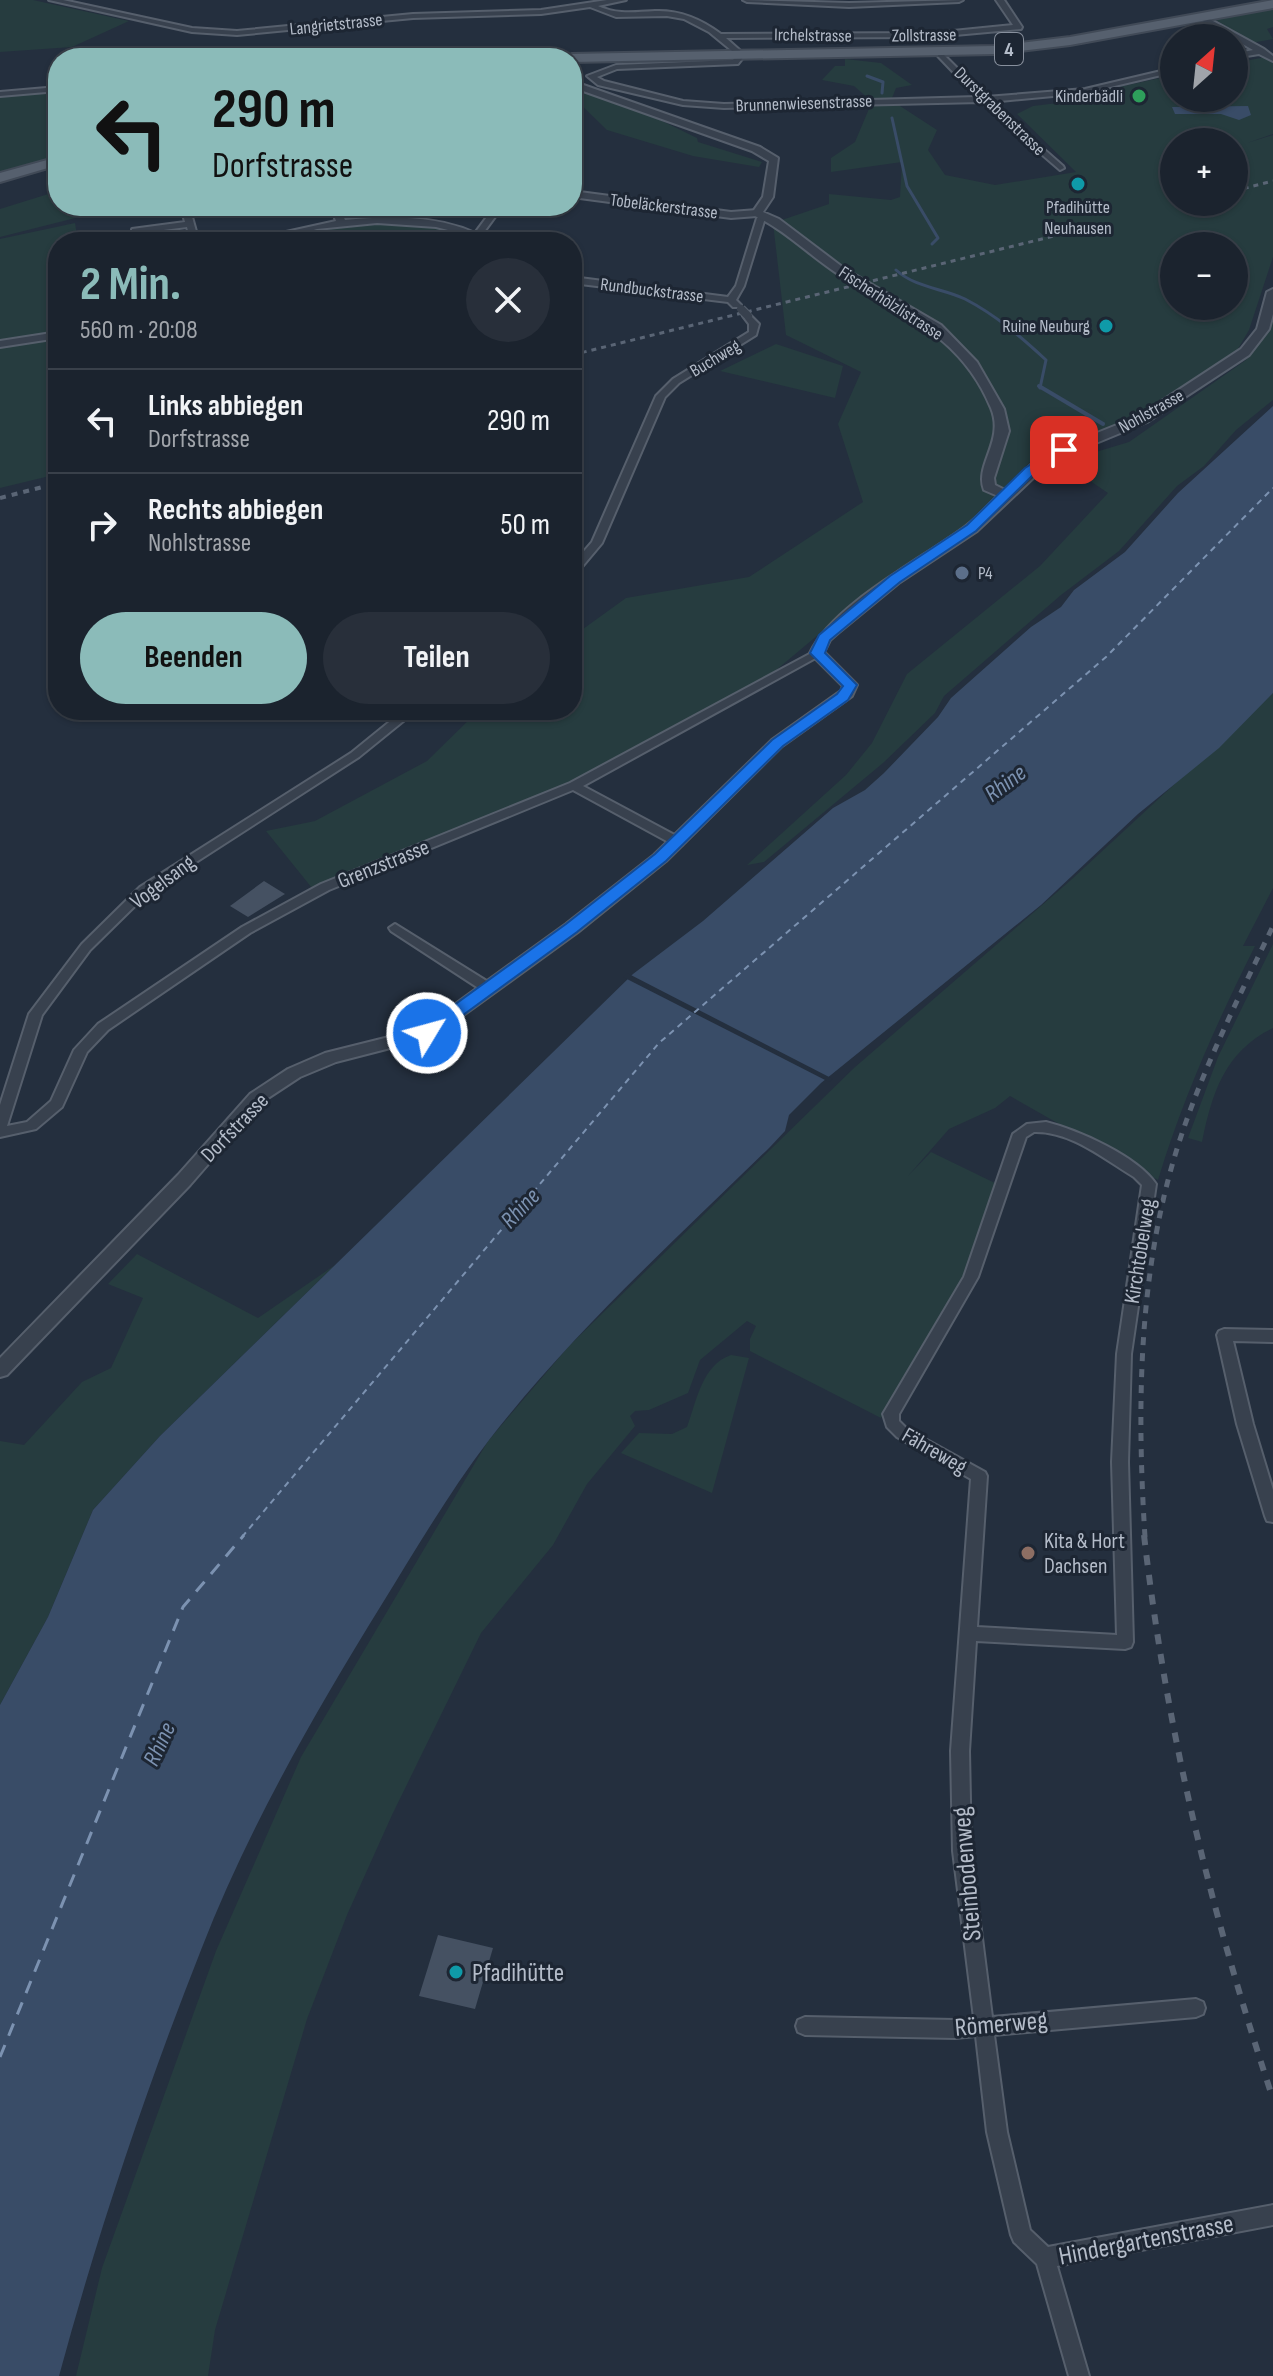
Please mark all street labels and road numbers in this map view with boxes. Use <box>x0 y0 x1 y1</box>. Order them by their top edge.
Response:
street label: Langrietstrasse <box>289 9 384 40</box>
street label: Irchelstrasse <box>774 24 852 47</box>
street label: Zollstrasse <box>891 24 957 47</box>
road number: 4 <box>995 33 1023 65</box>
street label: Durstgrabenstrasse <box>950 63 1050 160</box>
street label: Brunnenwiesenstrasse <box>735 91 873 116</box>
street label: Tobeläckerstrasse <box>609 189 719 224</box>
street label: Fischerhölzlistrasse <box>835 262 947 345</box>
street label: Rundbuckstrasse <box>599 274 705 307</box>
street label: Buchweg <box>686 335 744 382</box>
street label: Nohlstrasse <box>1115 385 1188 438</box>
street label: Grenzstrasse <box>334 834 433 895</box>
street label: Vogelsang <box>125 849 201 915</box>
street label: Dorfstrasse <box>195 1088 275 1168</box>
street label: Kirchtobelweg <box>1119 1197 1162 1306</box>
street label: Fähreweg <box>897 1422 972 1481</box>
street label: Steinbodenweg <box>946 1805 989 1942</box>
street label: Römerweg <box>954 2005 1049 2044</box>
street label: Hindergartenstrasse <box>1056 2208 1236 2273</box>

